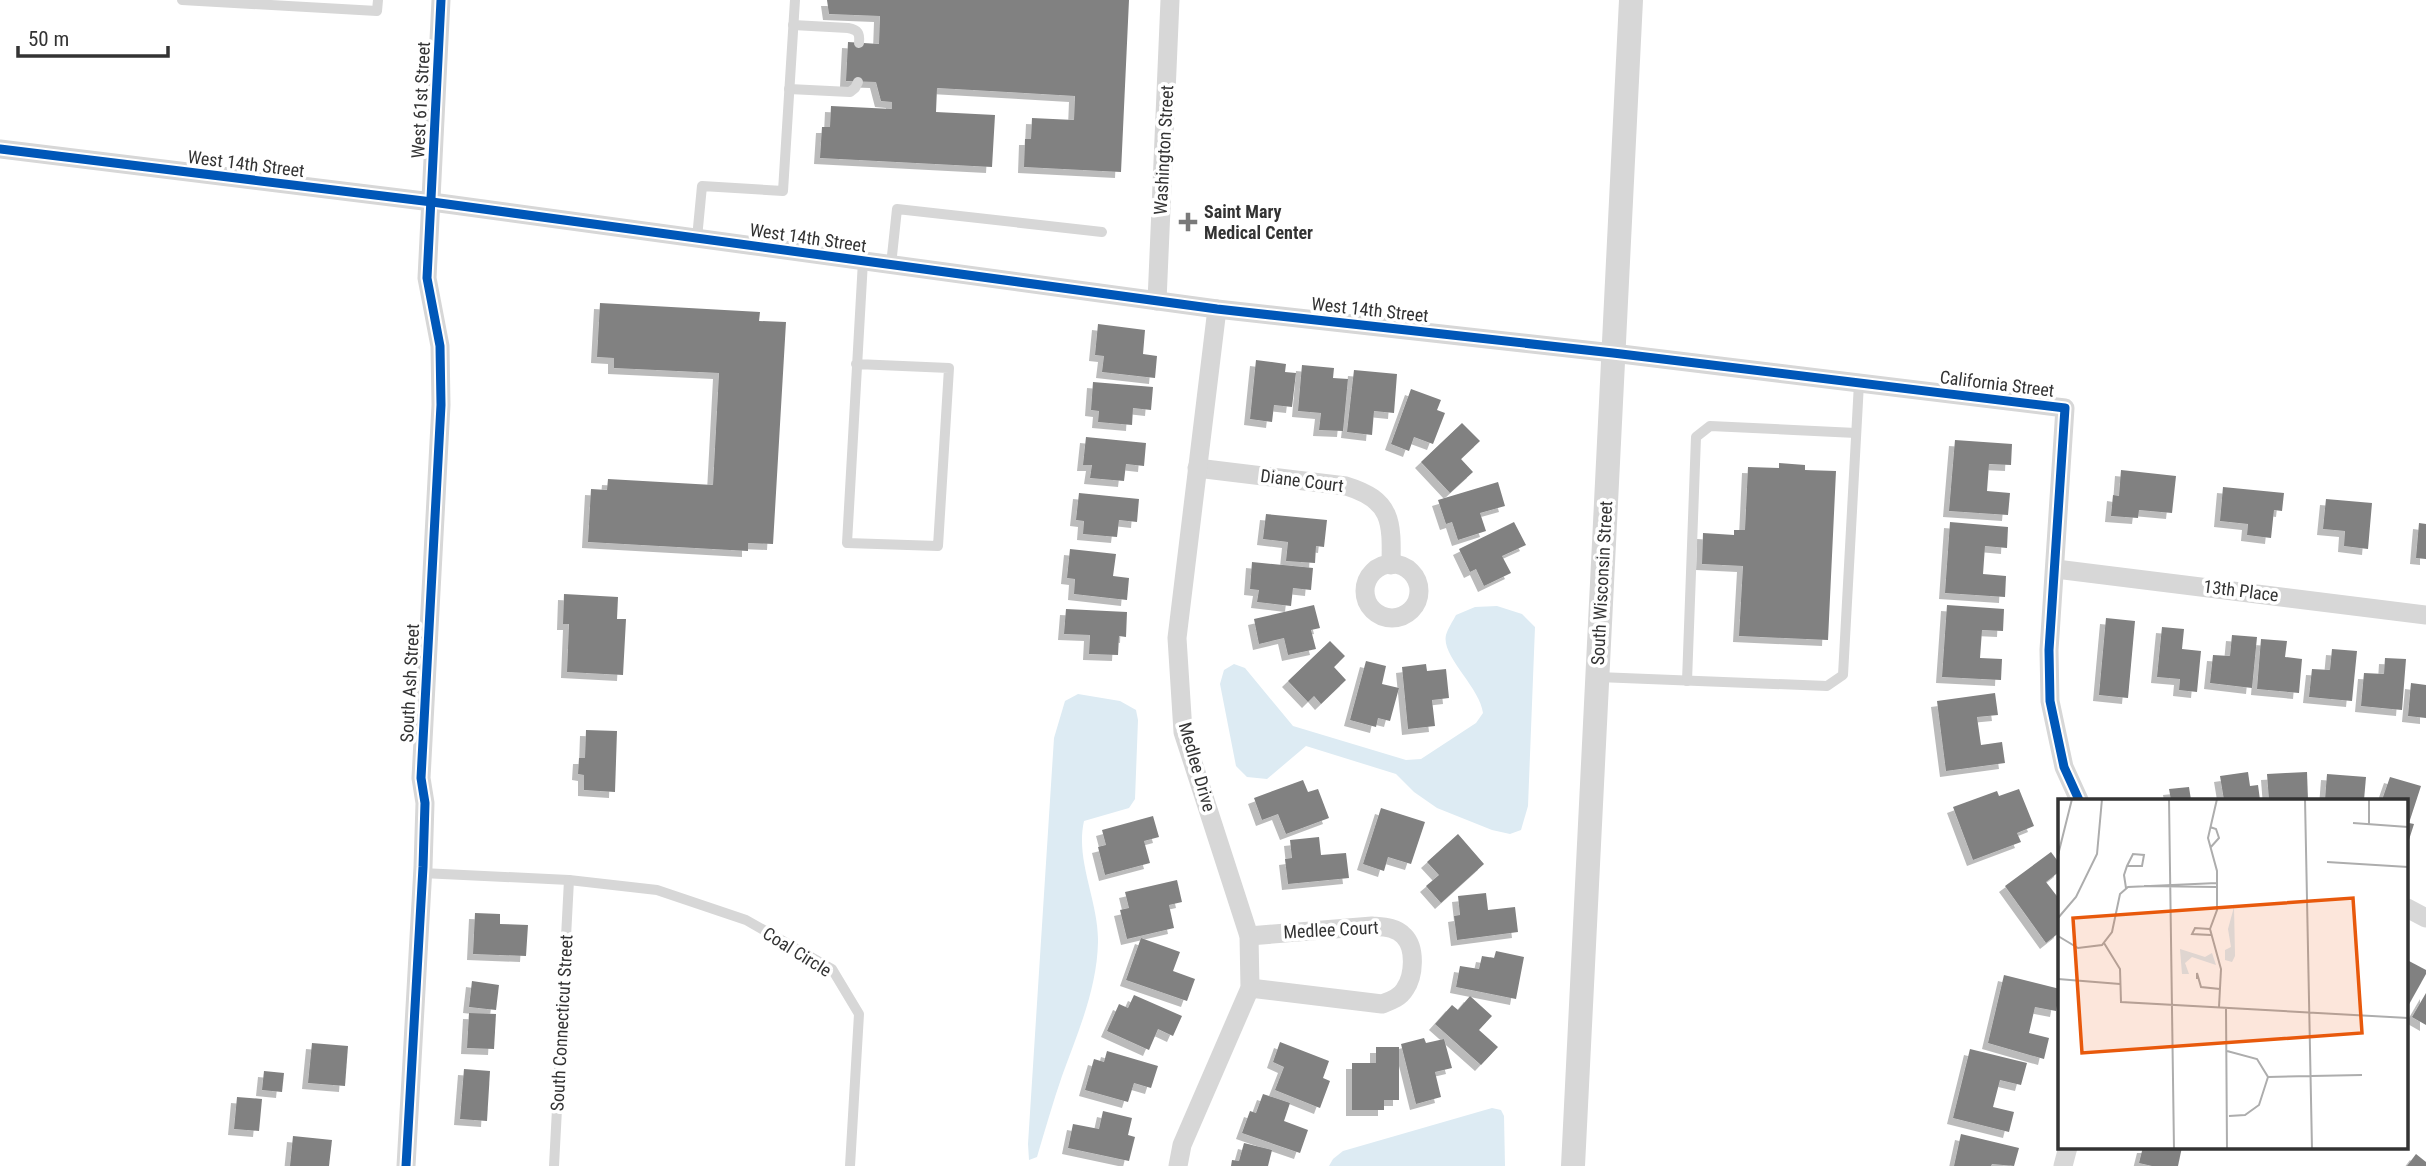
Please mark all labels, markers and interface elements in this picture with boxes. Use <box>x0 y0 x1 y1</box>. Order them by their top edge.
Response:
scale bar <box>18 14 168 58</box>
text: 50 m <box>28 27 69 51</box>
street label: West 61st Street <box>407 41 434 159</box>
street label: Washington Street <box>1150 85 1177 215</box>
street label: West 14th Street <box>186 146 306 181</box>
place label: Saint Mary Medical Center <box>1204 201 1313 243</box>
marker: Saint Mary Medical Center <box>1178 212 1198 232</box>
street label: West 14th Street <box>748 219 868 256</box>
street label: West 14th Street <box>1310 293 1430 326</box>
street label: California Street <box>1939 366 2055 401</box>
street label: Diane Court <box>1259 465 1345 496</box>
street label: South Wisconsin Street <box>1587 500 1616 666</box>
street label: 13th Place <box>2202 575 2280 606</box>
street label: South Ash Street <box>396 623 423 743</box>
street label: Medlee Drive <box>1175 720 1220 814</box>
inset map <box>2058 799 2408 1148</box>
street label: Medlee Court <box>1283 917 1379 942</box>
street label: Coal Circle <box>759 922 835 981</box>
street label: South Connecticut Street <box>546 934 577 1112</box>

